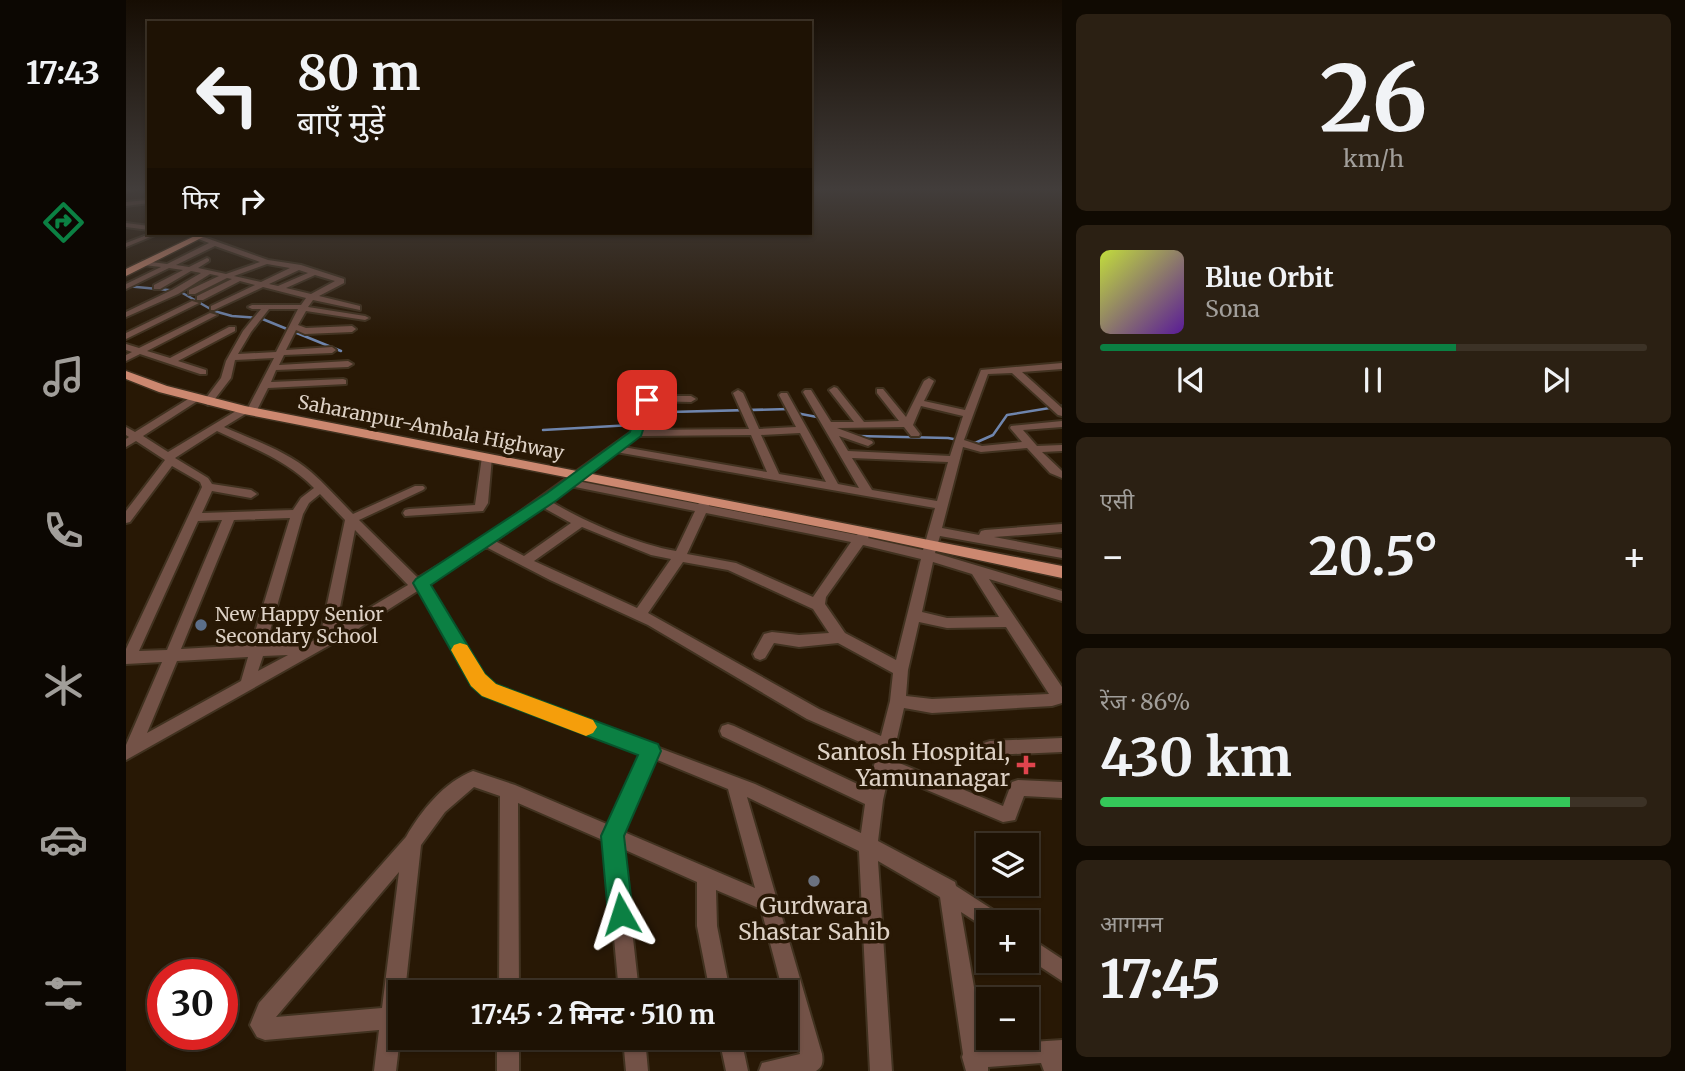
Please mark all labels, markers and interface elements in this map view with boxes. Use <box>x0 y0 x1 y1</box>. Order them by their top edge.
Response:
text: 26 <box>1320 41 1427 156</box>
text: 80 m <box>297 42 420 103</box>
icon: left <box>182 49 273 140</box>
text: 17:43 <box>26 53 100 93</box>
text: बाएँ मुड़ें <box>297 103 385 143</box>
text: km/h <box>1343 144 1404 173</box>
icon: right <box>233 182 271 220</box>
text: फिर <box>182 183 219 216</box>
icon: directions <box>39 198 88 247</box>
text: Blue Orbit <box>1205 261 1334 294</box>
text: Sona <box>1205 294 1260 323</box>
icon: music <box>39 352 88 401</box>
icon: previous <box>1172 361 1210 399</box>
icon: pause <box>1354 361 1392 399</box>
icon: next <box>1537 361 1575 399</box>
pin <box>617 370 677 430</box>
icon: arrive <box>628 381 666 419</box>
street label: Saharanpur-Ambala Highway <box>296 389 566 465</box>
text: एसी <box>1100 486 1134 515</box>
icon: phone <box>39 506 88 555</box>
text: 20.5° <box>1309 524 1438 589</box>
text: − <box>1100 533 1125 580</box>
text: + <box>1622 533 1647 580</box>
place label: New Happy Senior Secondary School <box>215 602 384 648</box>
marker: New Happy Senior Secondary School <box>193 617 209 633</box>
icon: climate <box>39 661 88 710</box>
text: रेंज · 86% <box>1100 687 1190 716</box>
text: 430 km <box>1100 725 1292 790</box>
place label: Santosh Hospital, Yamunanagar <box>817 737 1010 792</box>
marker: Santosh Hospital, Yamunanagar <box>1016 755 1036 775</box>
icon: car <box>39 815 88 864</box>
map controls <box>976 833 1039 1050</box>
button: layers <box>976 833 1039 896</box>
marker: Gurdwara Shastar Sahib <box>806 873 822 889</box>
position arrow <box>584 877 658 951</box>
place label: Gurdwara Shastar Sahib <box>738 891 890 946</box>
text: आगमन <box>1100 909 1163 938</box>
button: + <box>976 910 1039 973</box>
text: 17:45 <box>1100 947 1221 1012</box>
speed limit sign: 30 <box>147 959 238 1050</box>
icon: filters <box>39 969 88 1018</box>
button: − <box>976 987 1039 1050</box>
text: 17:45 · 2 मिनट · 510 m <box>471 998 715 1031</box>

